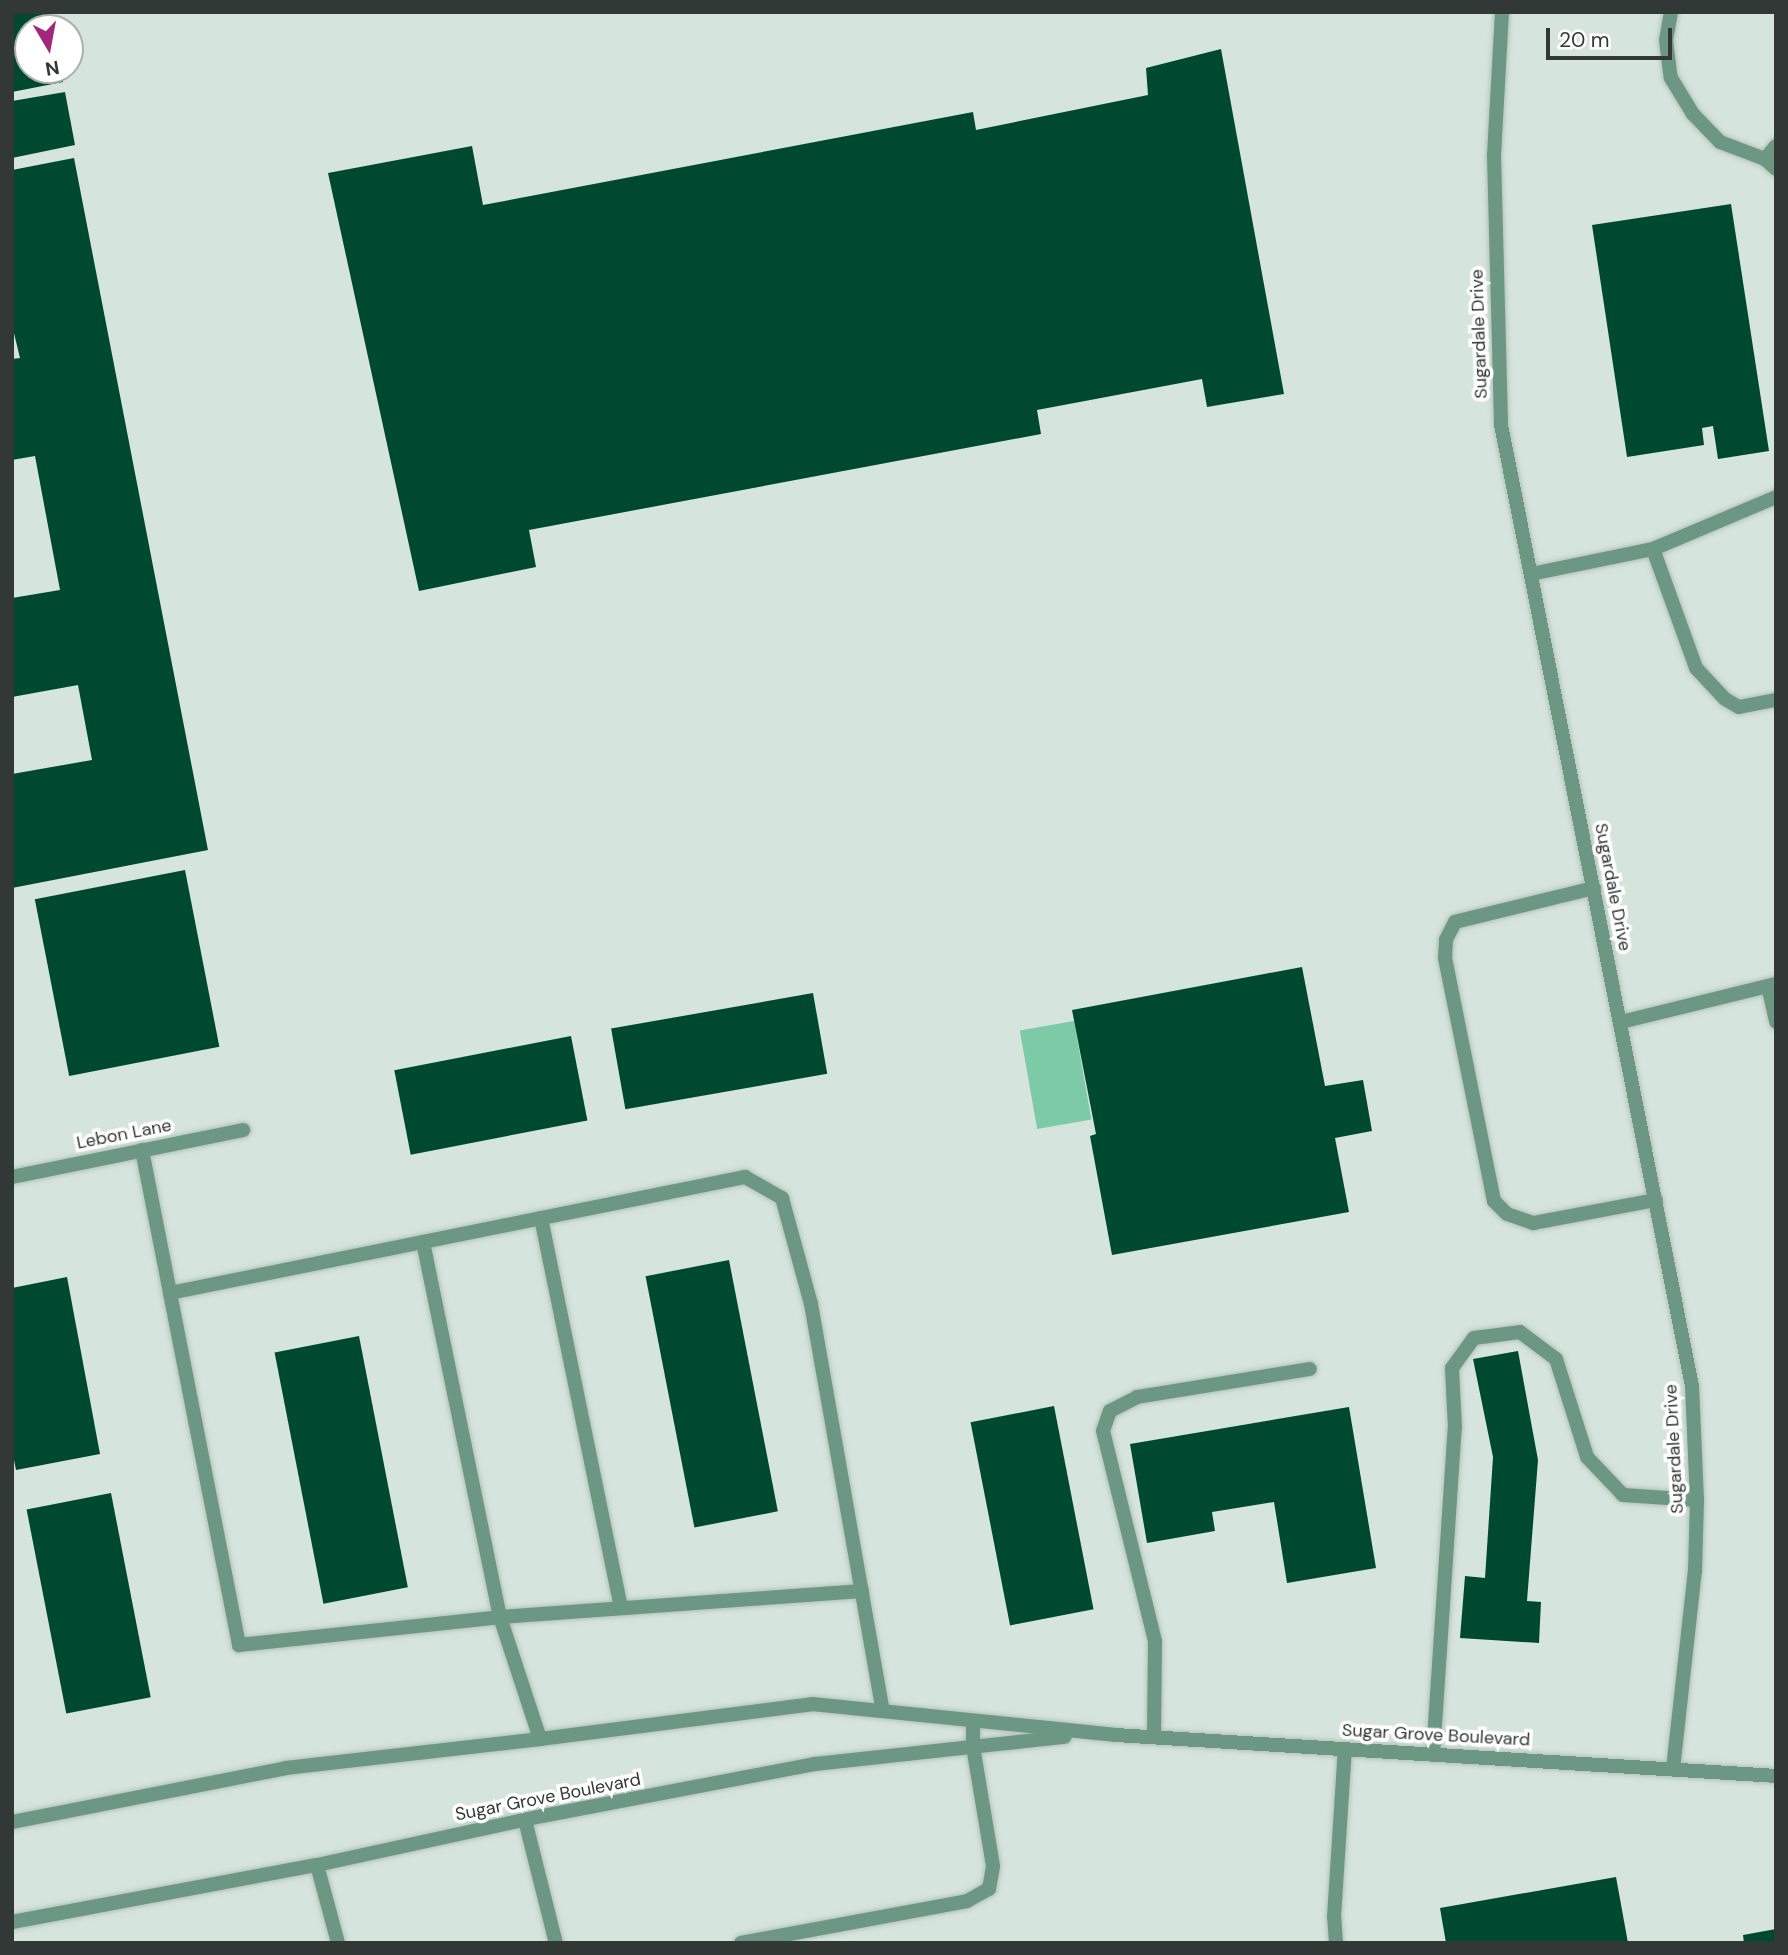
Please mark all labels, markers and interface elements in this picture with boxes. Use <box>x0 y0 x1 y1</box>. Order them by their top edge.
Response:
north arrow <box>14 14 84 84</box>
scale bar <box>1550 14 1676 58</box>
text: 20 m <box>1559 26 1610 54</box>
text: N <box>43 55 61 82</box>
street label: Sugardale Drive <box>1466 269 1492 399</box>
street label: Sugardale Drive <box>1590 821 1636 953</box>
street label: Lebon Lane <box>75 1114 173 1154</box>
street label: Sugardale Drive <box>1660 1384 1688 1514</box>
street label: Sugar Grove Boulevard <box>1341 1719 1531 1751</box>
street label: Sugar Grove Boulevard <box>453 1768 643 1826</box>

